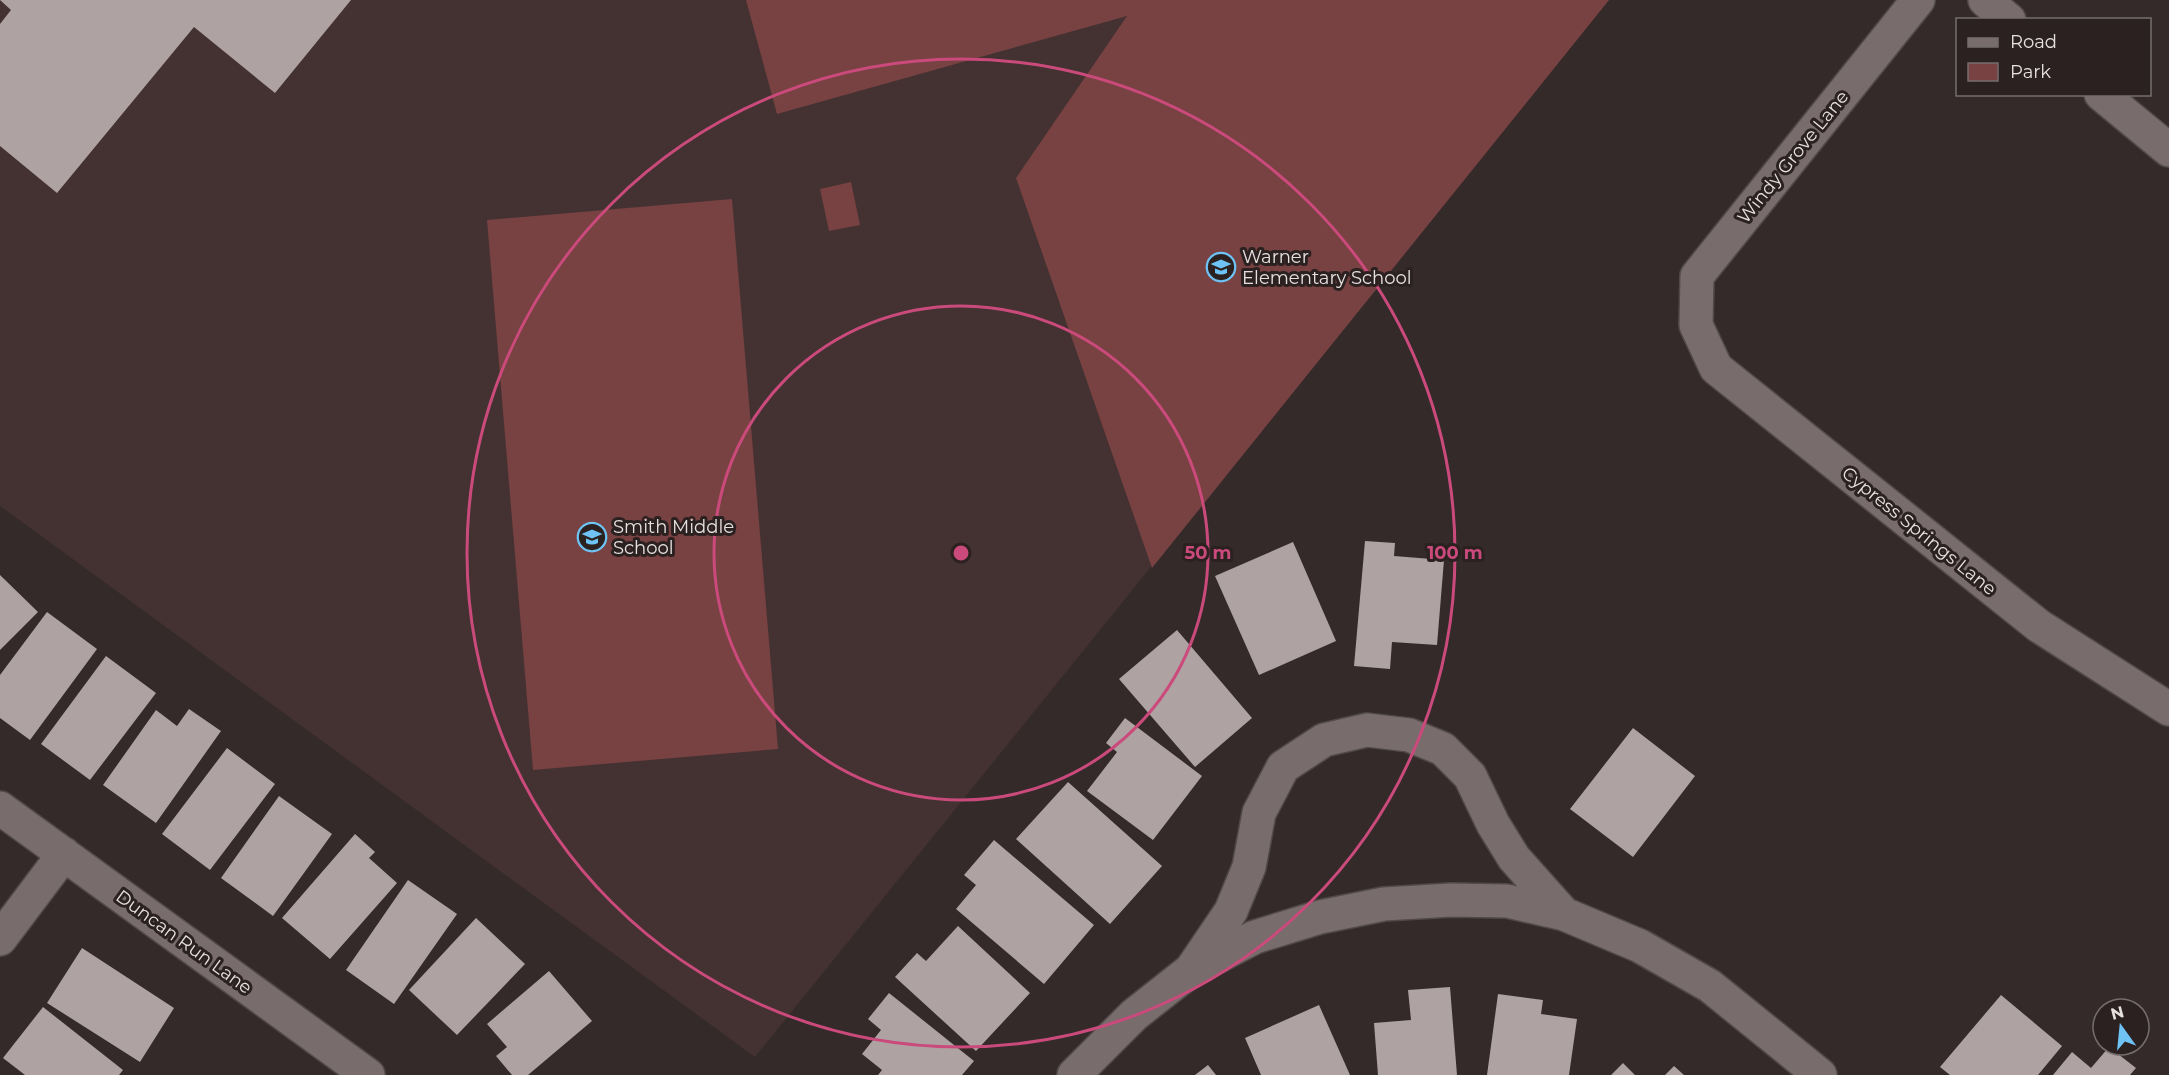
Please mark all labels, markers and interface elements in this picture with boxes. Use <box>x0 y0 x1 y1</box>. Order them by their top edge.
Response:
legend <box>1956 18 2151 96</box>
text: Road <box>2010 31 2057 53</box>
text: Park <box>2010 61 2051 83</box>
street label: Windy Grove Lane <box>1733 86 1853 228</box>
place label: Warner Elementary School <box>1242 246 1412 289</box>
school or university icon: Warner Elementary School <box>1205 251 1237 283</box>
street label: Cypress Springs Lane <box>1837 462 2001 600</box>
place label: Smith Middle School <box>613 516 734 559</box>
school or university icon: Smith Middle School <box>576 521 608 553</box>
text: 50 m <box>1185 542 1231 564</box>
text: 100 m <box>1427 542 1483 564</box>
centre of rings <box>951 543 971 563</box>
street label: Duncan Run Lane <box>112 885 257 999</box>
north arrow <box>2091 997 2151 1057</box>
text: N <box>2109 1002 2126 1024</box>

